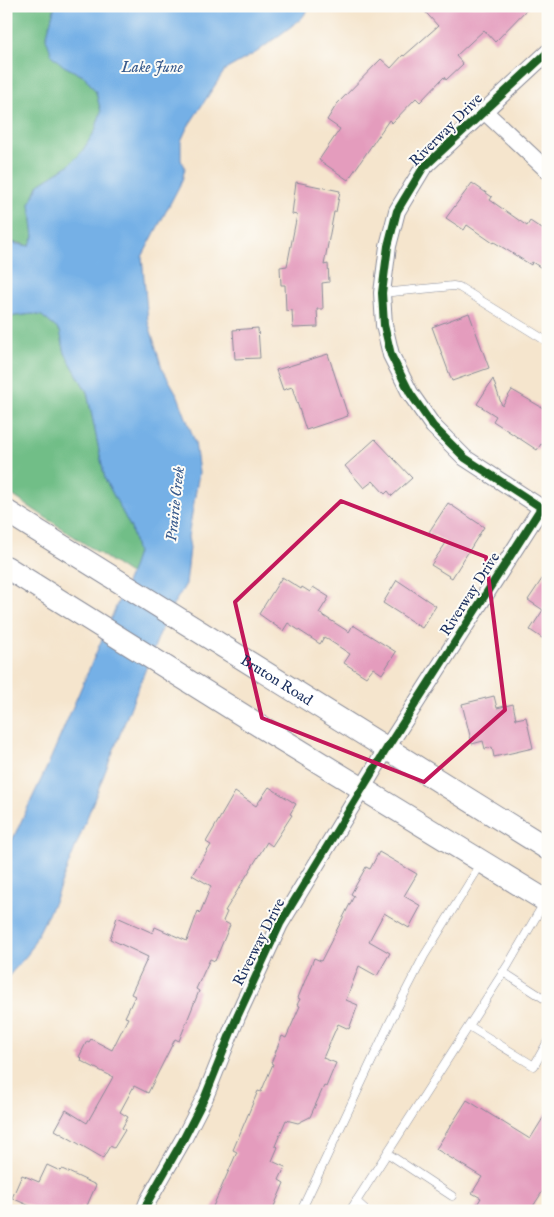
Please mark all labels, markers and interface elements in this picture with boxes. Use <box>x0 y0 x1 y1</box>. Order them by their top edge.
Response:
water label: Lake June <box>120 58 183 78</box>
street label: Riverway Drive <box>405 89 487 171</box>
water label: Prairie Creek <box>162 465 190 542</box>
street label: Riverway Drive <box>436 548 504 639</box>
street label: Bruton Road <box>237 650 317 710</box>
street label: Riverway Drive <box>229 895 289 989</box>

